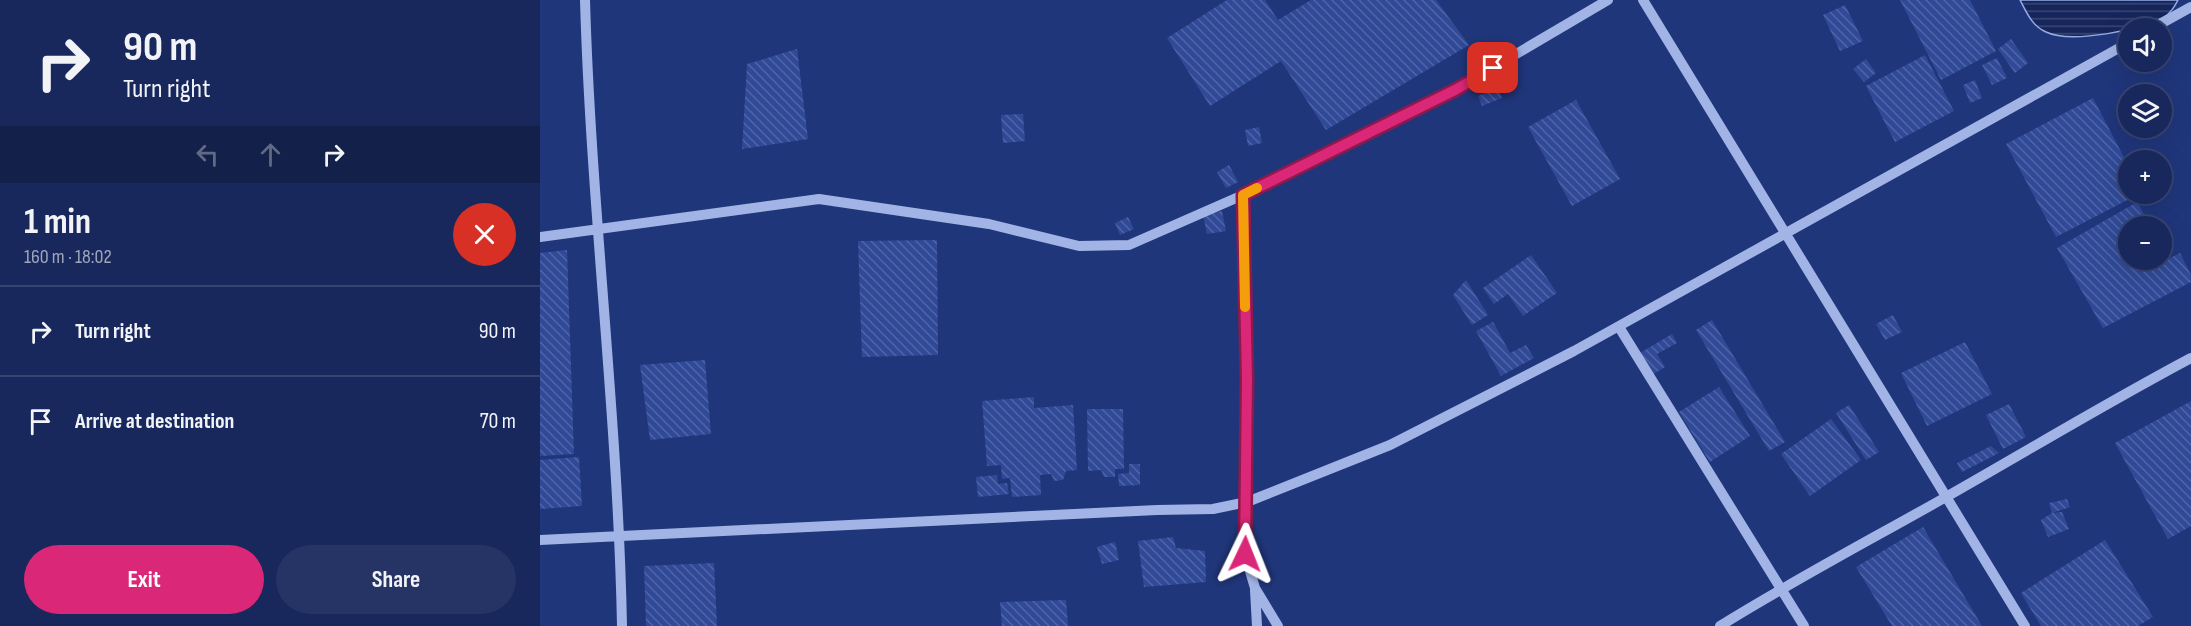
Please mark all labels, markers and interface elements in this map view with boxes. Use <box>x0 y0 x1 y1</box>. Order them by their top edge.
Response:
map controls <box>2118 18 2172 270</box>
button: sound <box>2118 18 2172 72</box>
text: 90 m <box>123 22 197 73</box>
icon: right <box>24 24 102 102</box>
pin <box>1467 42 1518 93</box>
icon: arrive <box>1476 51 1509 84</box>
text: Turn right <box>123 73 210 105</box>
button: layers <box>2118 84 2172 138</box>
icon: left <box>191 138 224 171</box>
icon: ahead <box>254 138 287 171</box>
icon: right <box>317 138 350 171</box>
button: + <box>2118 150 2172 204</box>
text: 1 min <box>24 201 91 244</box>
button: close <box>453 203 516 266</box>
button: − <box>2118 216 2172 270</box>
text: 160 m · 18:02 <box>24 245 112 269</box>
icon: right <box>24 315 57 348</box>
text: Turn right <box>75 318 151 345</box>
text: 90 m <box>479 318 516 345</box>
icon: arrive <box>24 405 57 438</box>
text: Arrive at destination <box>75 408 234 435</box>
text: 70 m <box>480 408 516 435</box>
position arrow <box>1213 522 1277 586</box>
button: Exit <box>24 545 264 614</box>
button: Share <box>276 545 516 614</box>

